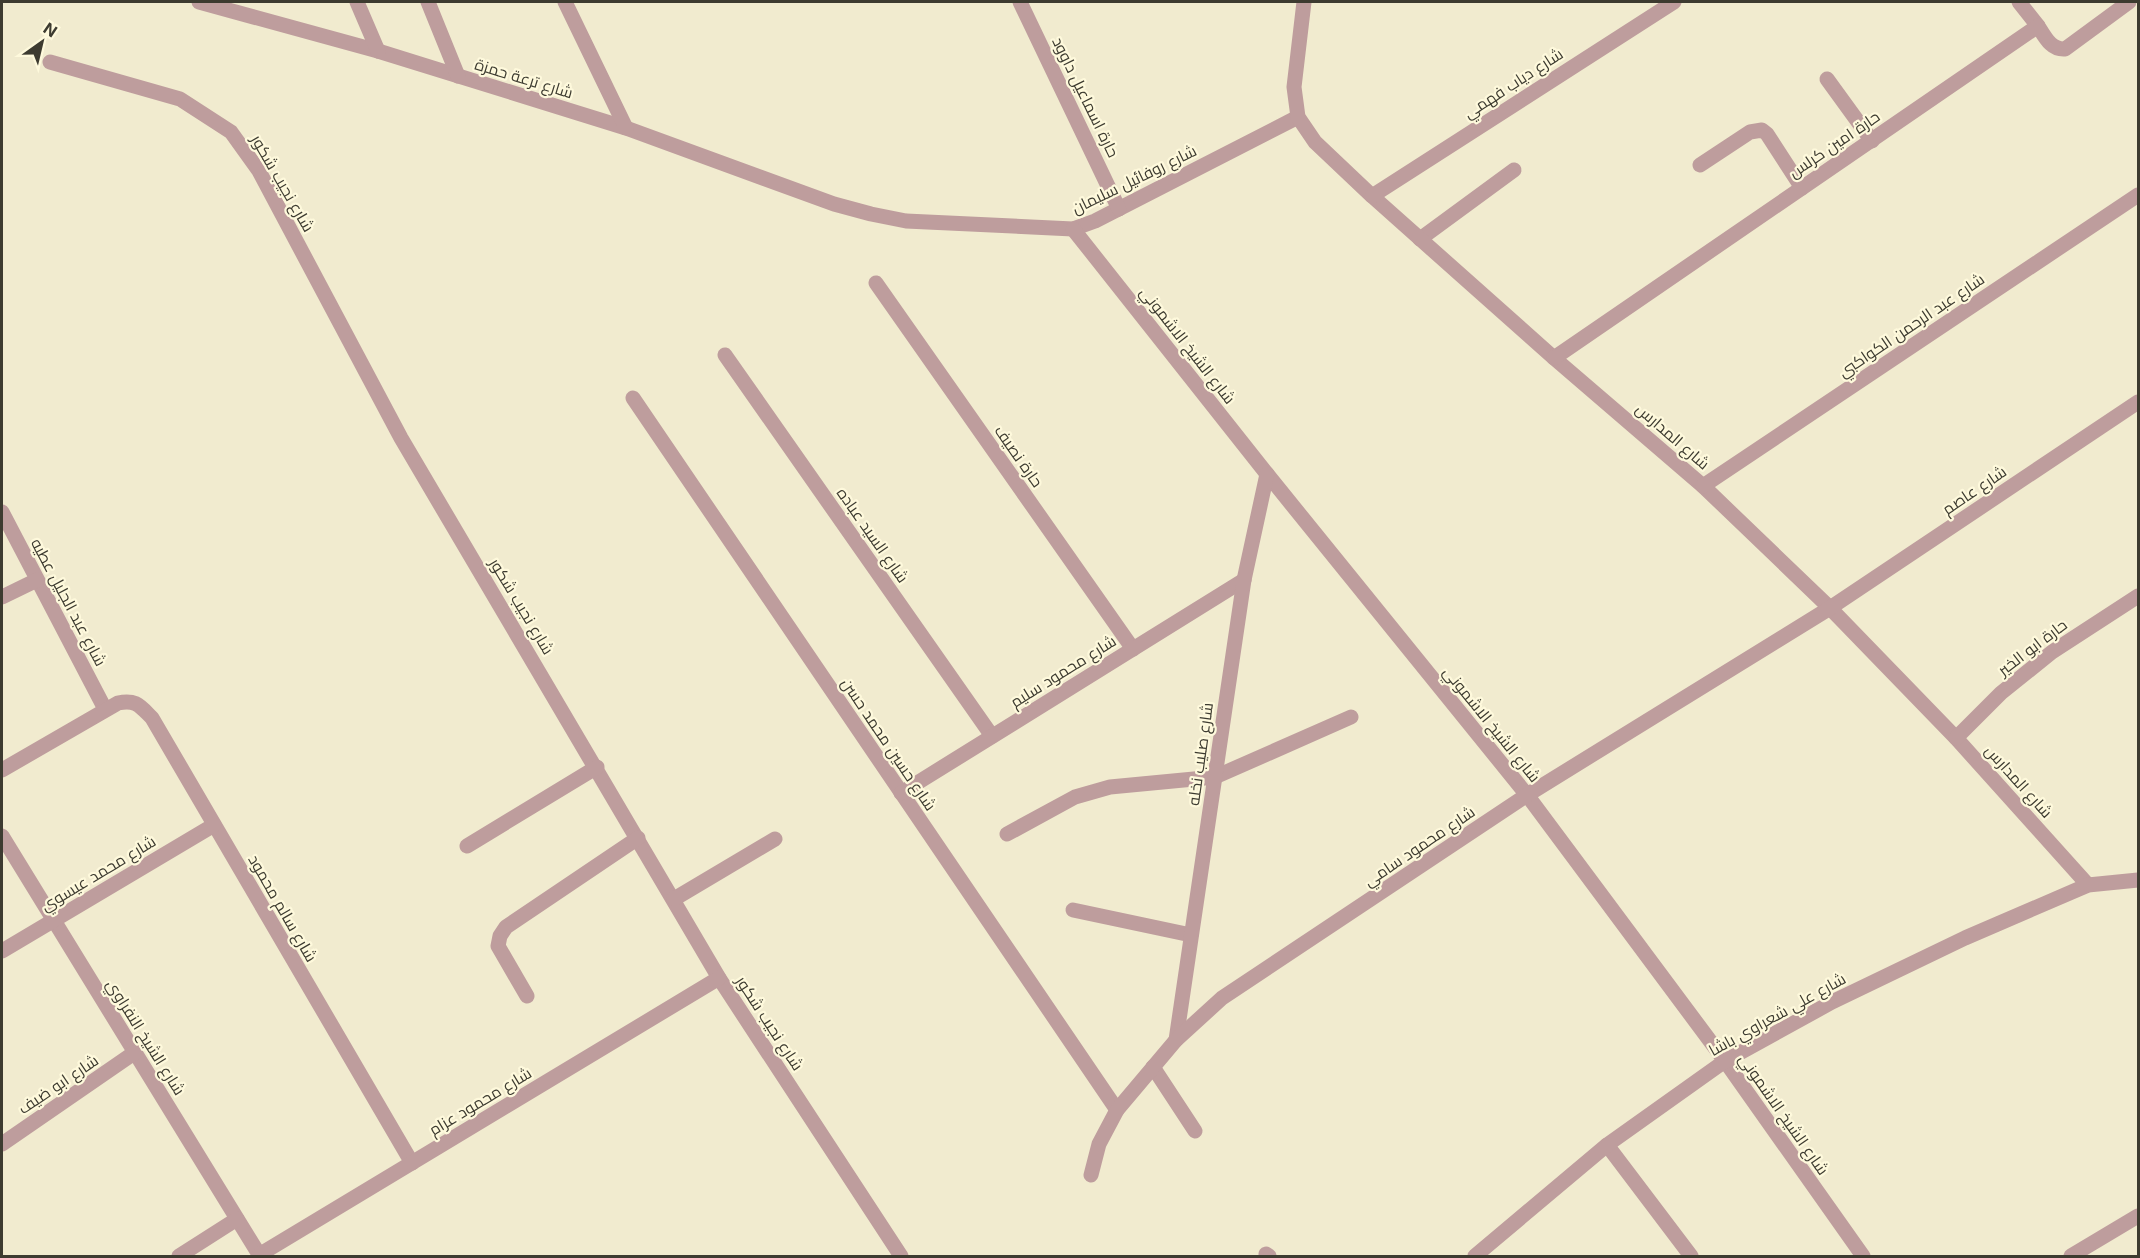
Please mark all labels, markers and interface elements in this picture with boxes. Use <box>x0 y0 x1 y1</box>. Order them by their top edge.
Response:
north arrow <box>12 12 72 72</box>
text: N <box>40 18 61 41</box>
street label: حارة اسماعيل داوود <box>1047 33 1124 161</box>
street label: شارع دياب فهمي <box>1460 43 1569 126</box>
street label: شارع ترعة حمزة <box>472 54 576 104</box>
street label: حارة امين كرلس <box>1785 106 1884 183</box>
street label: شارع نجيب شكور <box>245 130 319 236</box>
street label: شارع روفائيل سليمان <box>1068 140 1201 220</box>
street label: شارع عبد الرحمن الكواكبي <box>1834 269 1990 385</box>
street label: شارع الشيخ الاشموني <box>1133 282 1240 410</box>
street label: شارع المدارس <box>1631 398 1714 475</box>
street label: حارة نصيف <box>990 421 1048 491</box>
street label: شارع عاصم <box>1938 461 2011 520</box>
street label: شارع السيد عباده <box>831 484 913 588</box>
street label: شارع عبد الجليل عطيه <box>25 535 111 670</box>
street label: شارع نجيب شكور <box>483 553 559 659</box>
street label: حارة ابو الخير <box>1993 614 2071 680</box>
street label: شارع محمود سليم <box>1006 630 1121 713</box>
street label: شارع الشيخ الاشموني <box>1436 662 1545 789</box>
street label: شارع حسين محمد حسن <box>835 674 941 815</box>
street label: شارع صليب نخله <box>1183 701 1219 807</box>
street label: شارع المدارس <box>1979 740 2057 823</box>
street label: شارع محمود سامي <box>1359 801 1481 894</box>
street label: شارع محمد عيسوي <box>37 831 161 919</box>
street label: شارع سالم محمود <box>242 851 322 966</box>
street label: شارع علي شعراوي باشا <box>1705 968 1851 1063</box>
street label: شارع نجيب شكور <box>730 971 808 1075</box>
street label: شارع الشيخ النفراوي <box>99 975 190 1101</box>
street label: شارع الشيخ الاشموني <box>1731 1049 1833 1181</box>
street label: شارع ابو ضيف <box>14 1050 103 1120</box>
street label: شارع محمود عزام <box>425 1062 536 1141</box>

